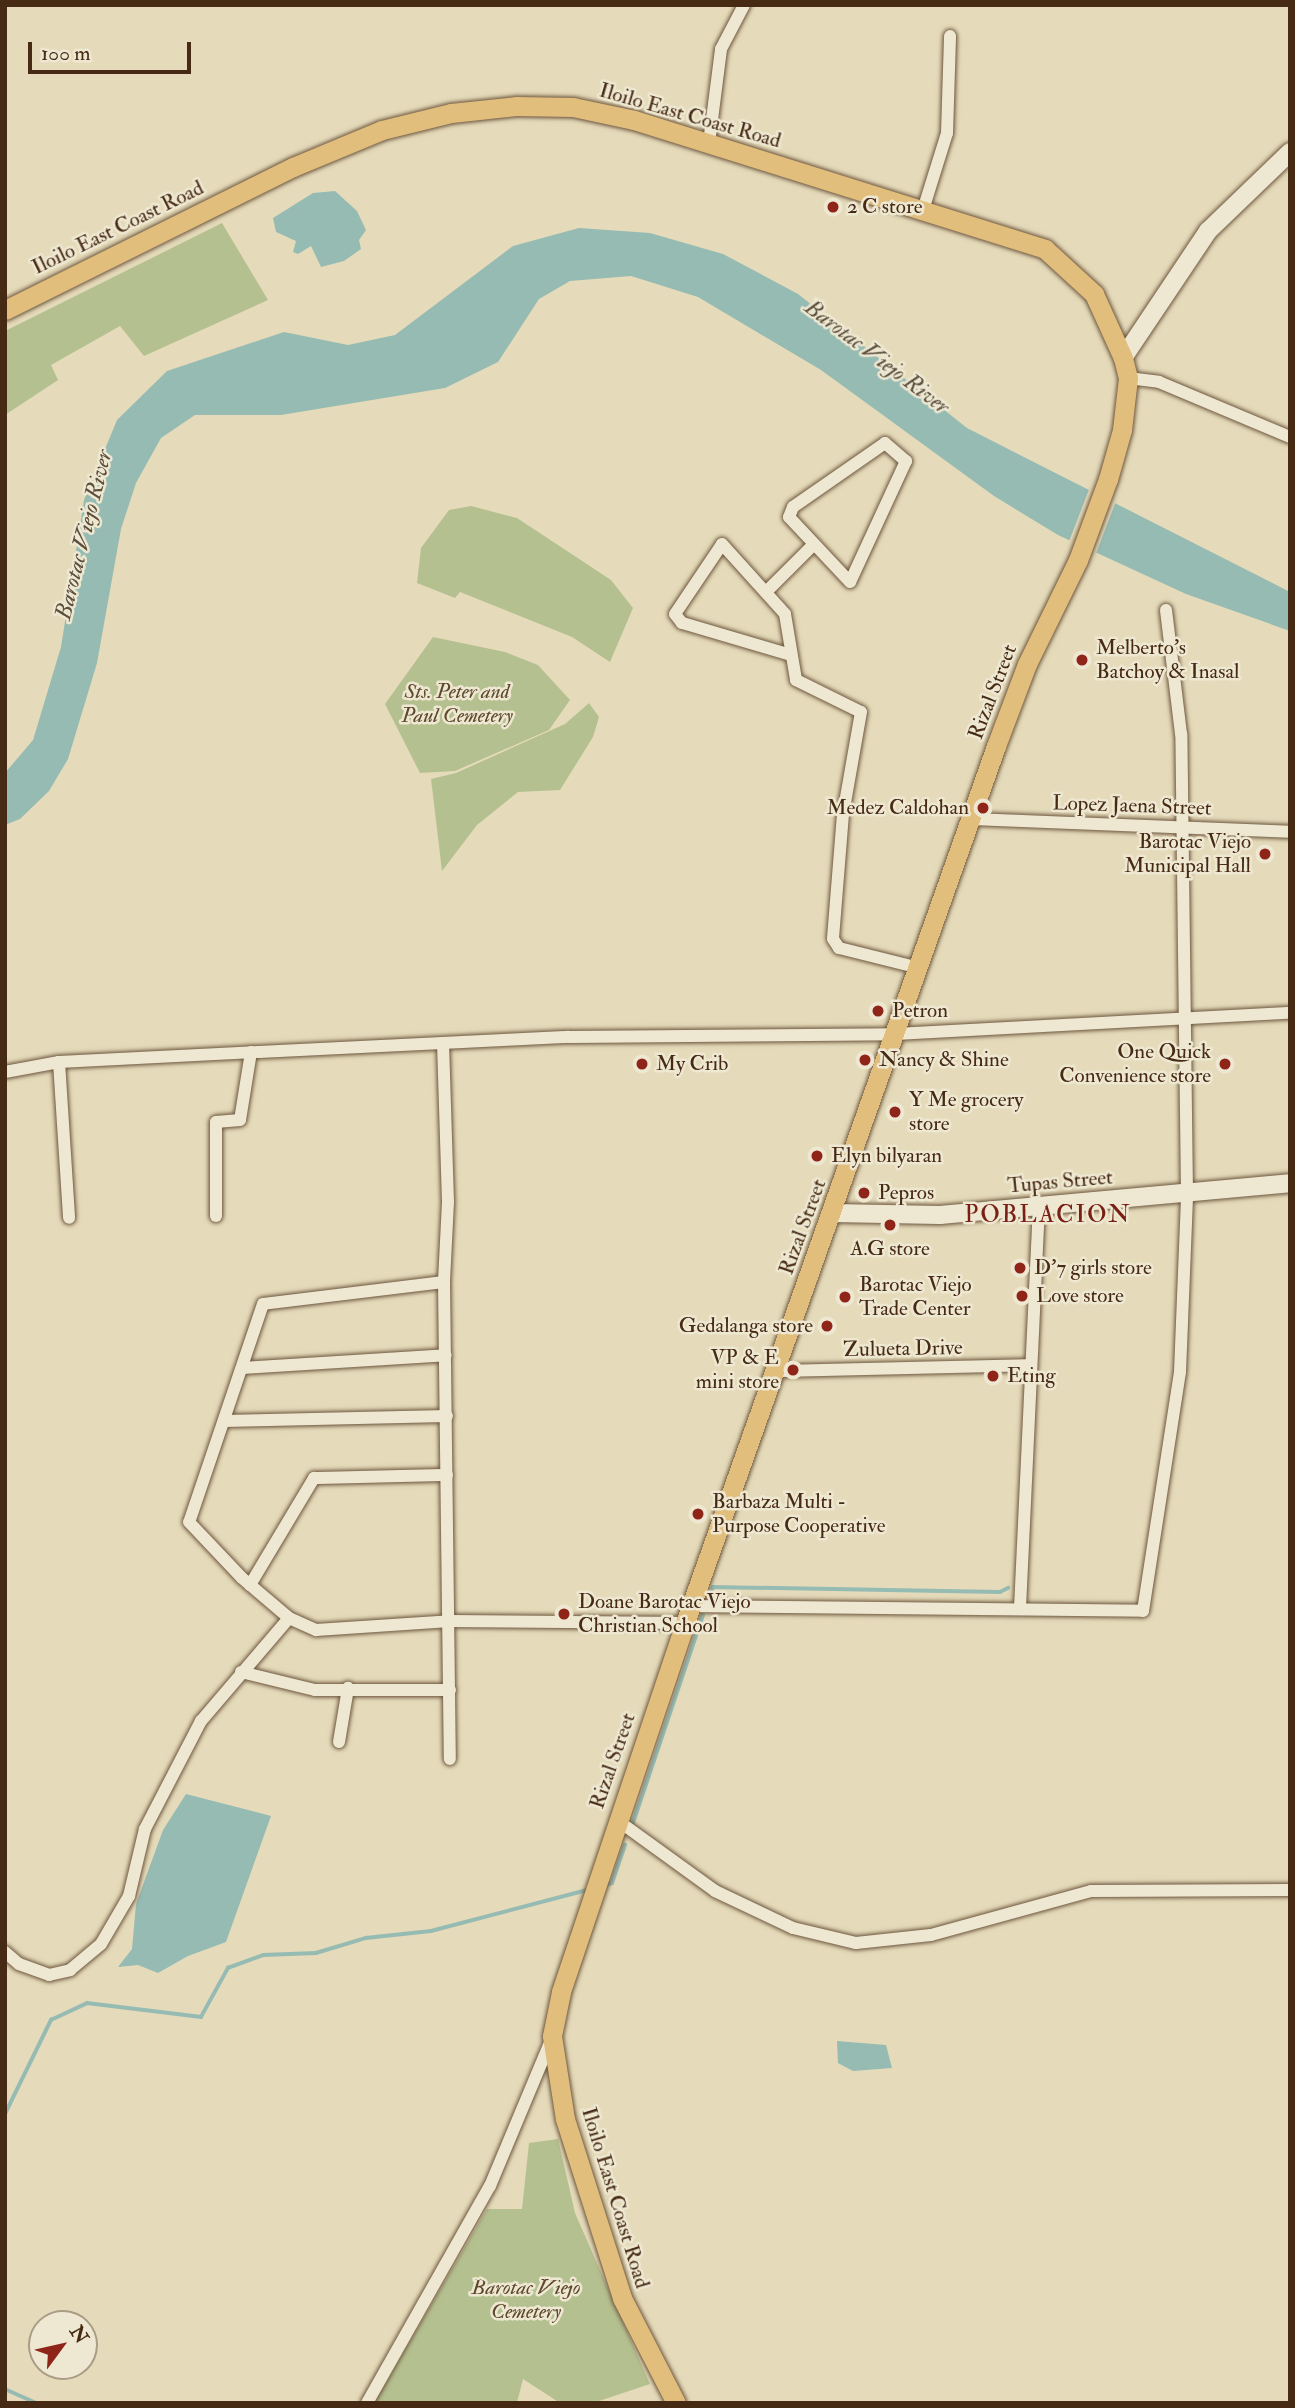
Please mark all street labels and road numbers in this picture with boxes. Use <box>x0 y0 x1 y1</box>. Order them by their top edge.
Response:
street label: Iloilo East Coast Road <box>596 78 784 154</box>
street label: Iloilo East Coast Road <box>28 176 208 280</box>
street label: Rizal Street <box>963 641 1023 743</box>
street label: Lopez Jaena Street <box>1052 791 1212 821</box>
street label: Tupas Street <box>1006 1165 1114 1199</box>
street label: Rizal Street <box>774 1176 832 1278</box>
street label: Zulueta Drive <box>843 1335 963 1363</box>
street label: Rizal Street <box>585 1710 641 1812</box>
street label: Iloilo East Coast Road <box>575 2104 655 2292</box>

